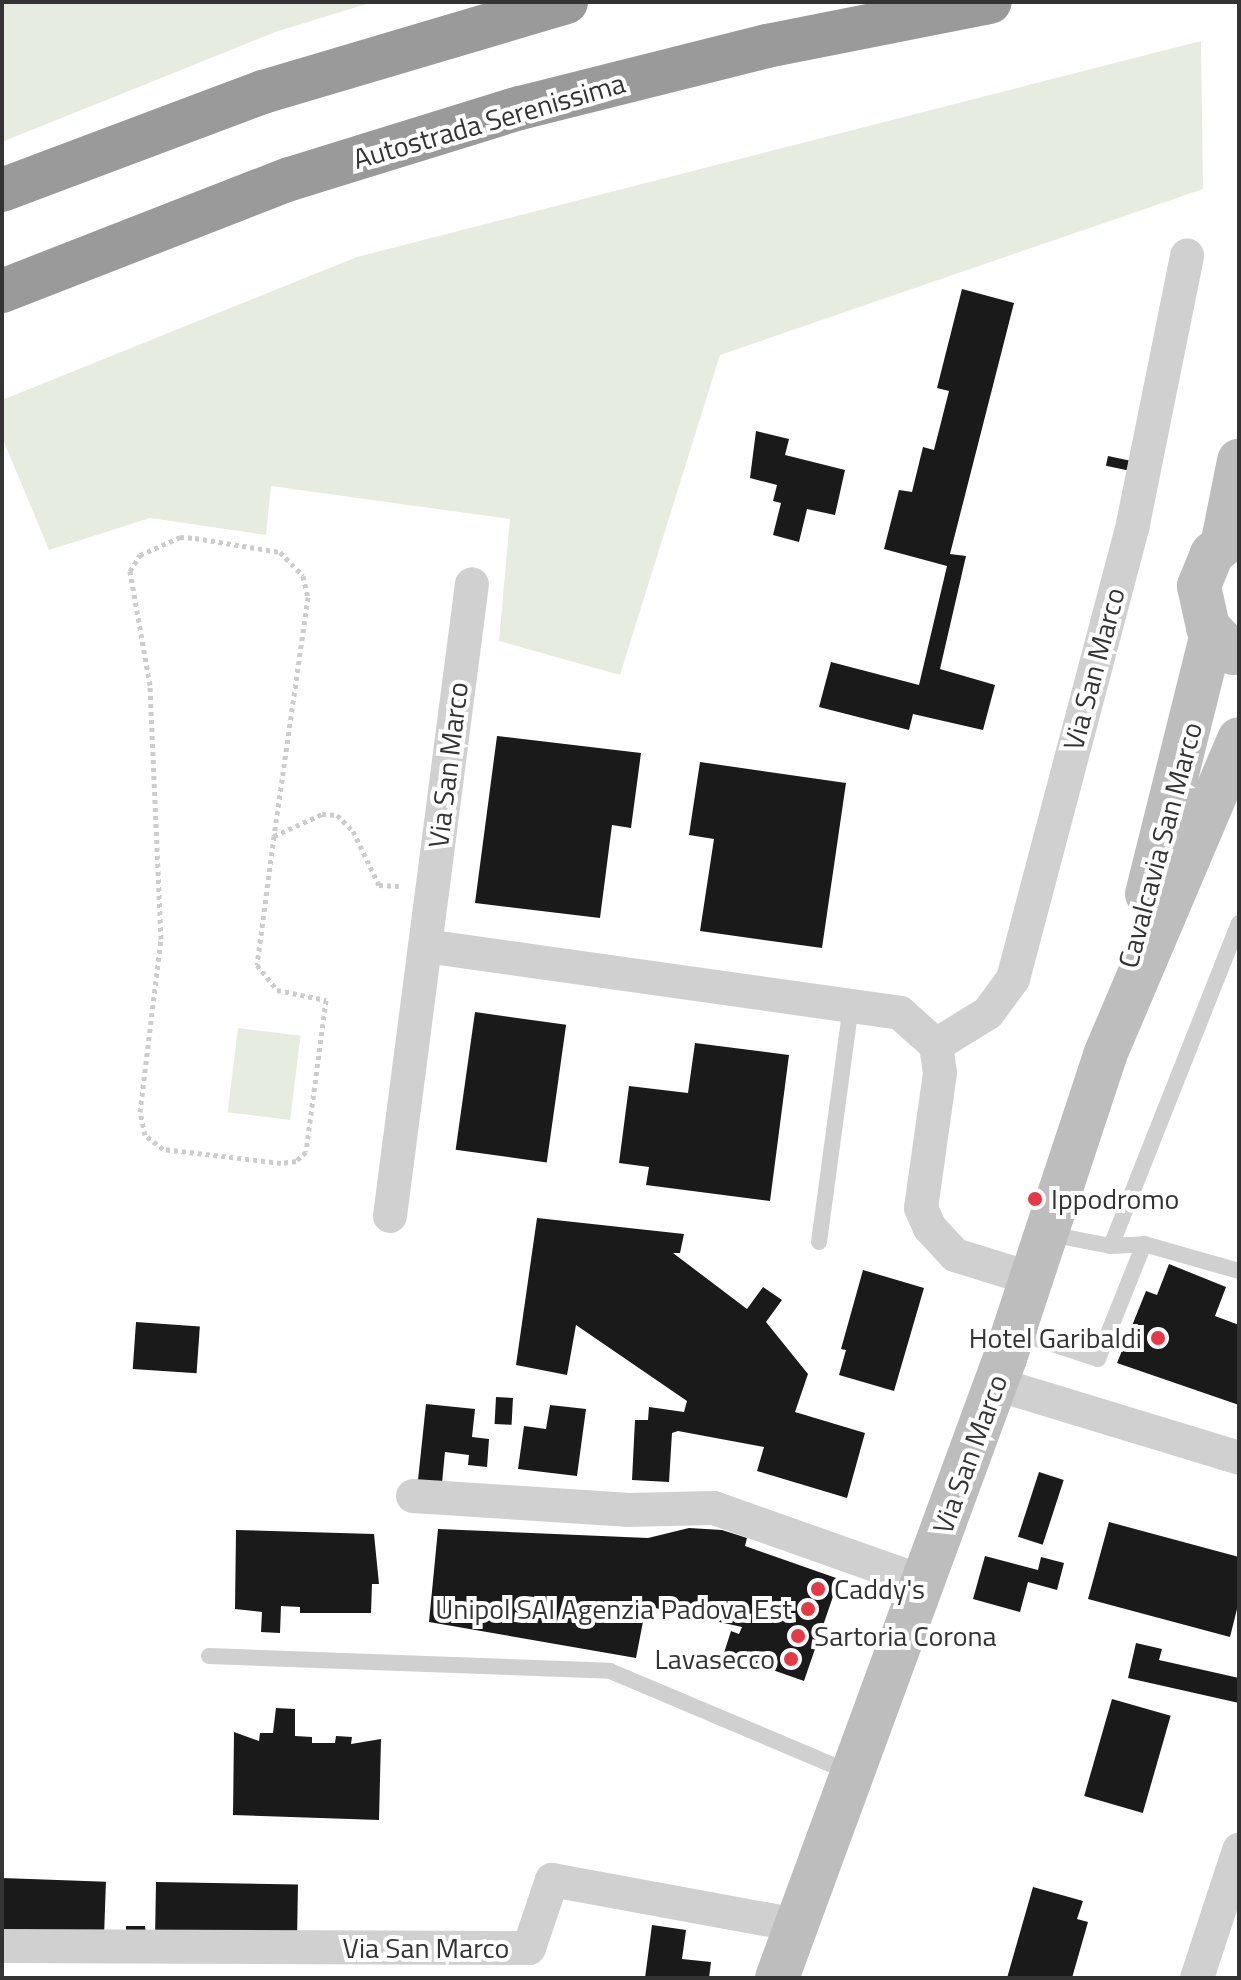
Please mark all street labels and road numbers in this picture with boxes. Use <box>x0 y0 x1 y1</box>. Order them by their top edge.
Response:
street label: Autostrada Serenissima <box>349 66 629 176</box>
street label: Via San Marco <box>1056 584 1132 754</box>
street label: Via San Marco <box>421 680 475 850</box>
street label: Cavalcavia San Marco <box>1111 718 1209 972</box>
street label: Via San Marco <box>926 1370 1014 1538</box>
street label: Via San Marco <box>343 1931 509 1965</box>

